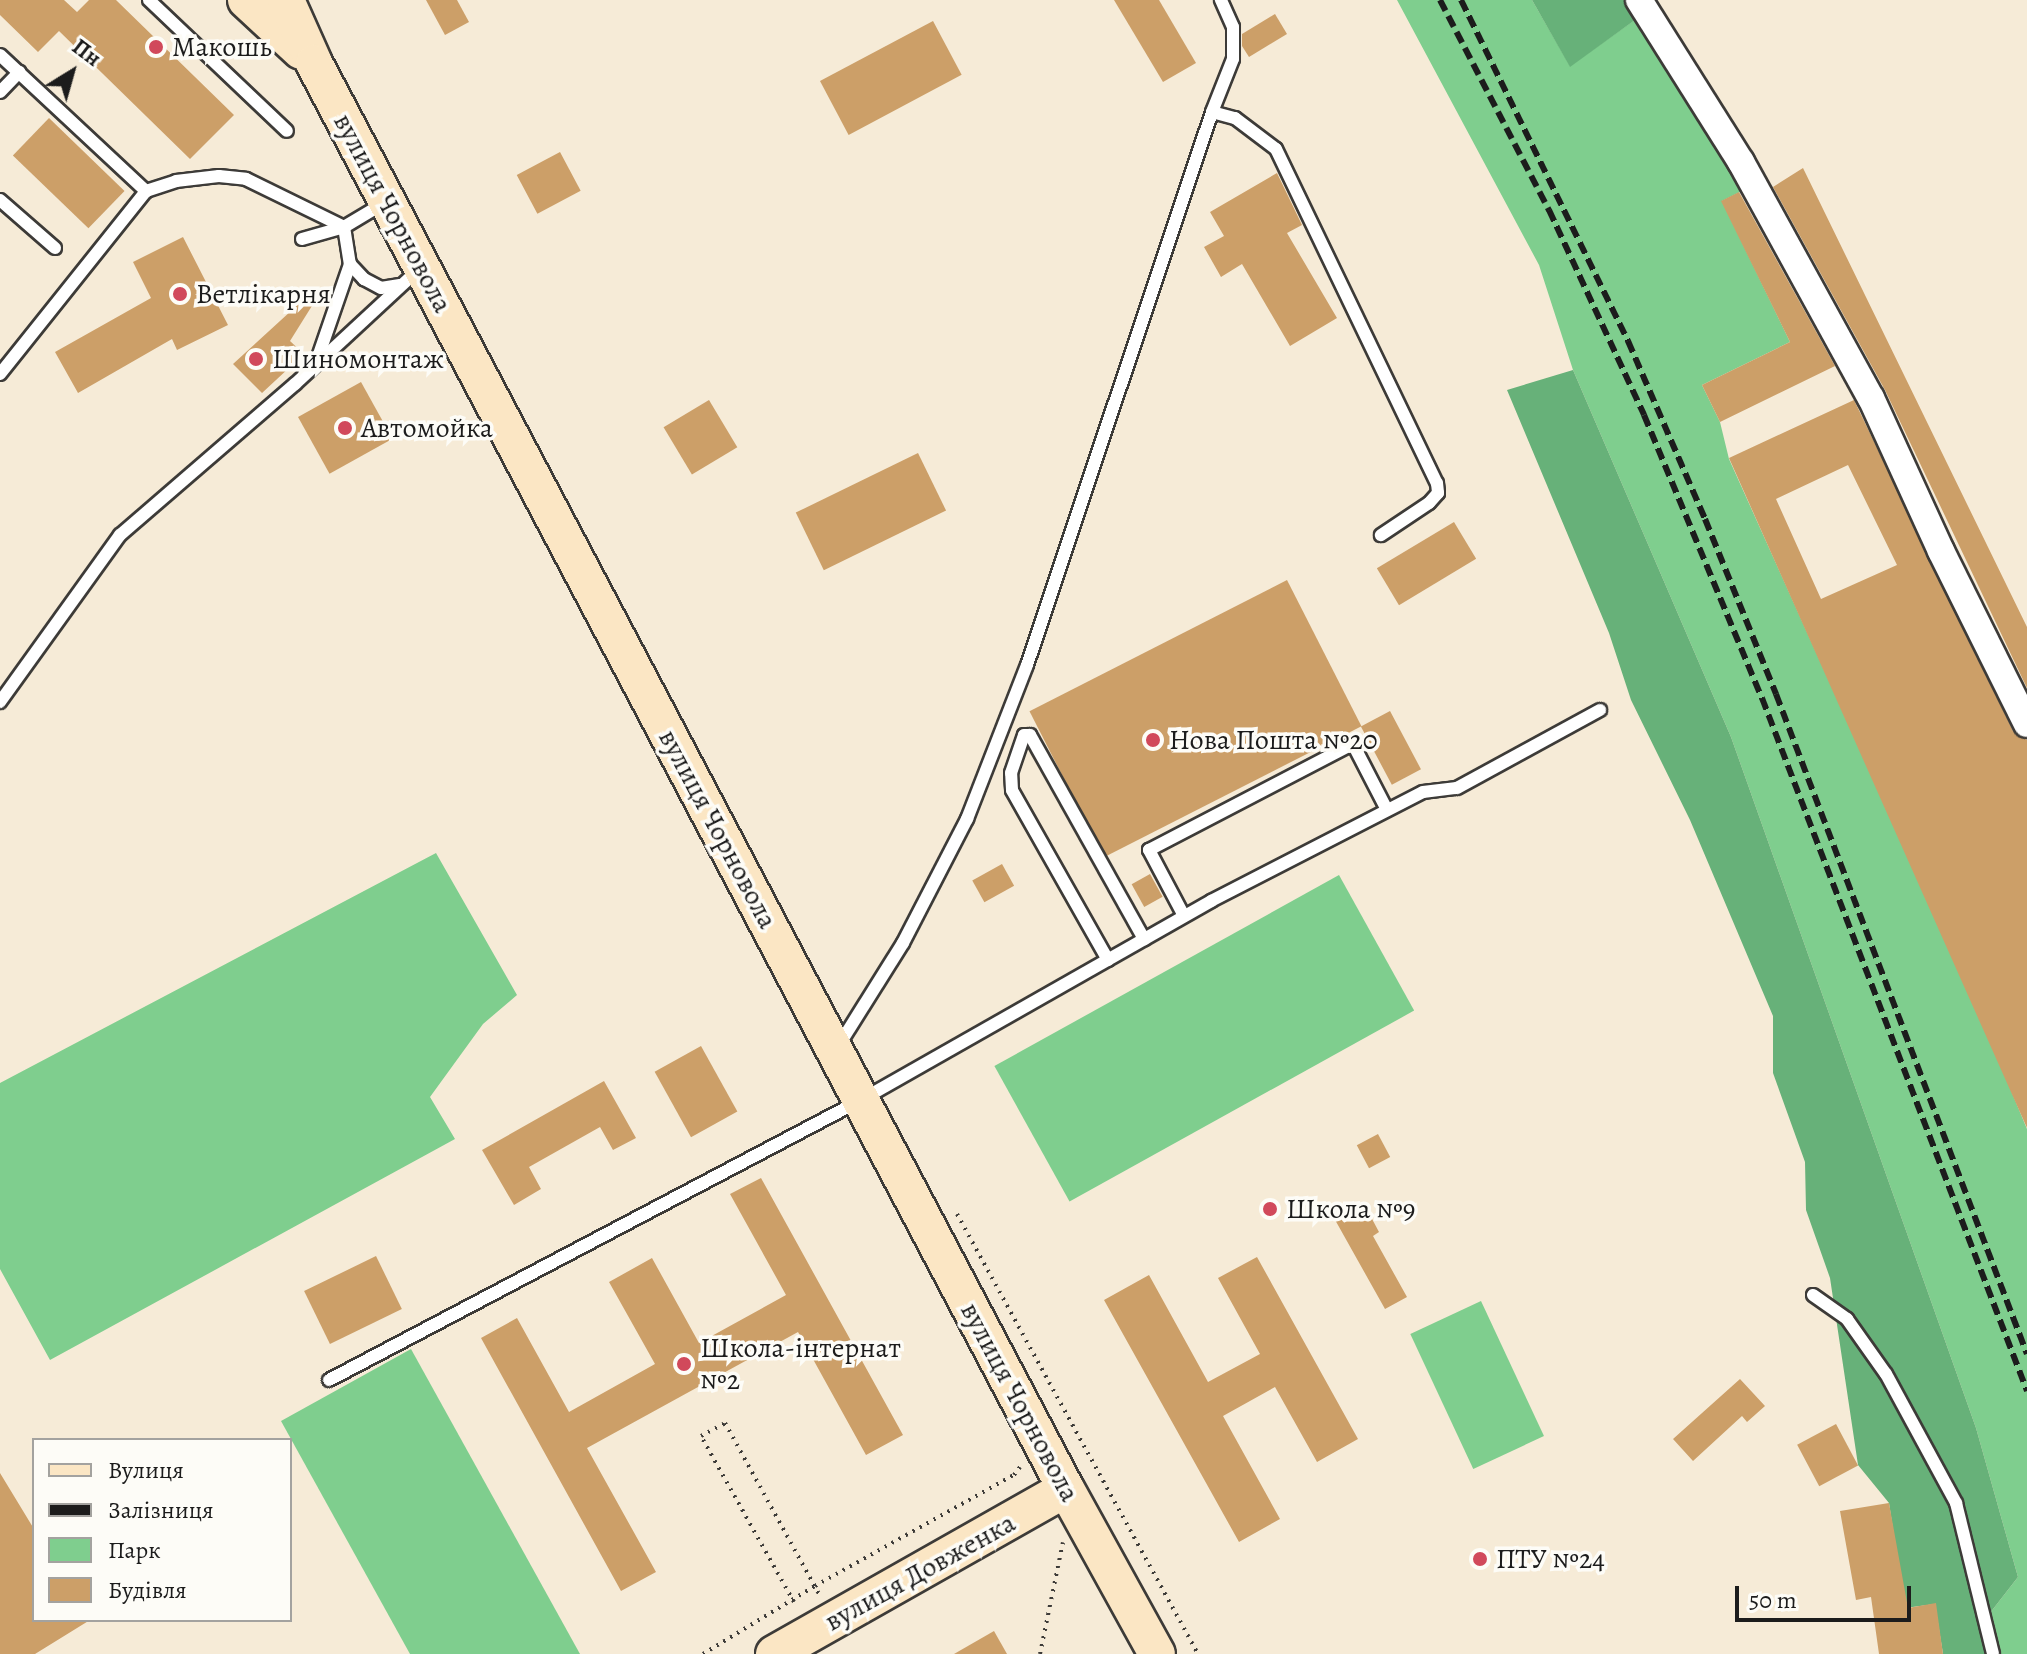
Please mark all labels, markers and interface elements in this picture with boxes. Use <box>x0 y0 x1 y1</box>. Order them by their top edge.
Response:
place label: Макошь <box>172 30 272 64</box>
north arrow <box>32 32 112 112</box>
text: Пн <box>66 32 107 73</box>
marker: Макошь <box>147 38 165 56</box>
street label: вулиця Чорновола <box>326 108 460 318</box>
place label: Ветлікарня <box>196 277 331 311</box>
marker: Ветлікарня <box>171 285 189 303</box>
place label: Шиномонтаж <box>272 342 444 376</box>
marker: Шиномонтаж <box>247 350 265 368</box>
place label: Автомойка <box>361 411 493 445</box>
marker: Автомойка <box>336 419 354 437</box>
place label: Нова Пошта №20 <box>1169 723 1378 757</box>
street label: вулиця Чорновола <box>651 724 785 934</box>
marker: Нова Пошта №20 <box>1144 731 1162 749</box>
place label: Школа №9 <box>1286 1192 1415 1226</box>
marker: Школа №9 <box>1261 1200 1279 1218</box>
street label: вулиця Чорновола <box>953 1297 1087 1507</box>
place label: Школа-інтернат №2 <box>700 1331 901 1397</box>
marker: Школа-інтернат №2 <box>675 1355 693 1373</box>
legend <box>32 1438 292 1622</box>
text: Вулиця <box>108 1454 184 1486</box>
text: Залізниця <box>108 1494 214 1526</box>
street label: вулиця Довженка <box>819 1506 1021 1638</box>
text: Парк <box>108 1534 161 1566</box>
place label: ПТУ №24 <box>1496 1542 1605 1576</box>
marker: ПТУ №24 <box>1471 1550 1489 1568</box>
scale bar <box>1739 1570 1915 1620</box>
text: Будівля <box>108 1574 187 1606</box>
text: 50 m <box>1749 1584 1797 1616</box>

